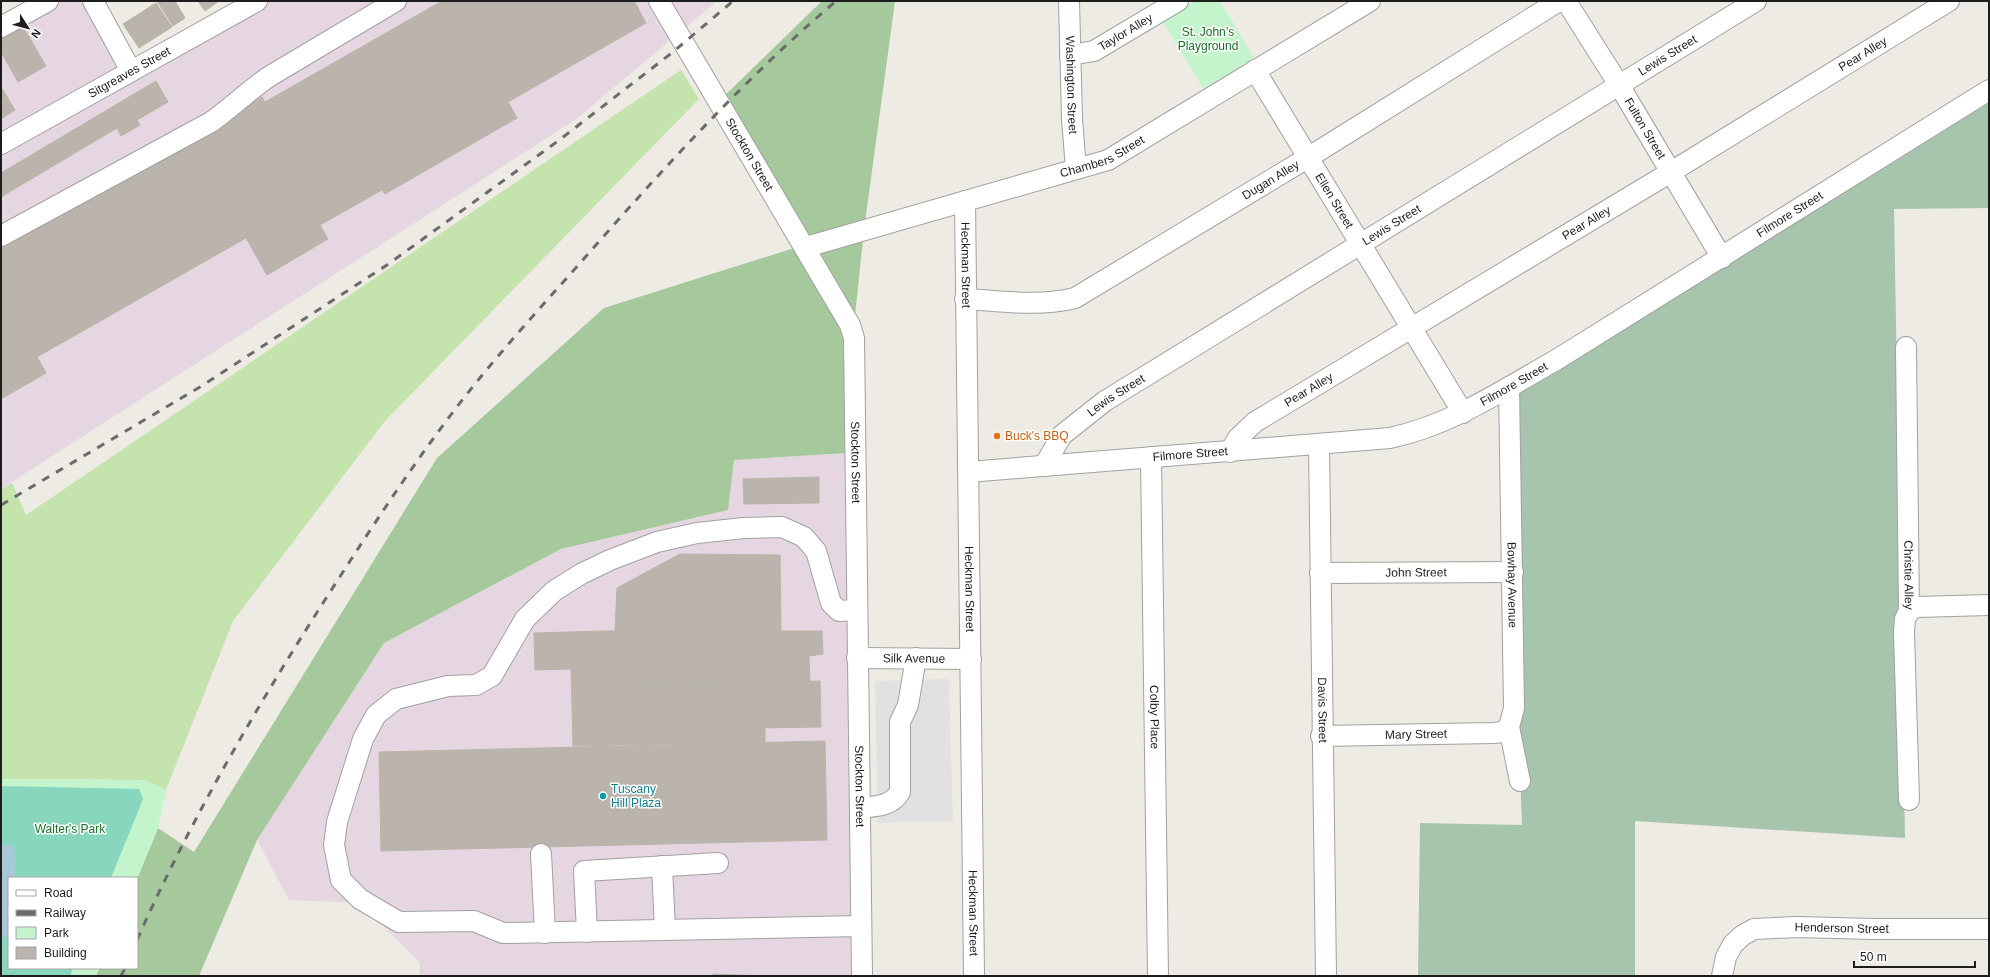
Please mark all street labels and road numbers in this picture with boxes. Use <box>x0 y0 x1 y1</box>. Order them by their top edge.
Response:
street label: Taylor Alley <box>1096 11 1155 54</box>
street label: Lewis Street <box>1636 32 1700 79</box>
street label: Pear Alley <box>1836 34 1890 74</box>
street label: Washington Street <box>1063 36 1080 135</box>
street label: Sitgreaves Street <box>86 43 174 101</box>
street label: Fulton Street <box>1621 95 1669 162</box>
street label: Stockton Street <box>722 115 777 194</box>
street label: Chambers Street <box>1058 132 1147 180</box>
street label: Dugan Alley <box>1240 158 1302 203</box>
street label: Ellen Street <box>1312 171 1357 232</box>
street label: Filmore Street <box>1754 188 1826 240</box>
street label: Lewis Street <box>1360 201 1424 248</box>
street label: Pear Alley <box>1560 203 1613 243</box>
street label: Heckman Street <box>958 222 973 309</box>
street label: Filmore Street <box>1478 359 1551 409</box>
street label: Pear Alley <box>1282 370 1335 410</box>
street label: Lewis Street <box>1084 371 1148 419</box>
street label: Stockton Street <box>848 421 863 504</box>
street label: Filmore Street <box>1152 444 1229 464</box>
street label: Christie Alley <box>1901 540 1916 610</box>
street label: Bowhay Avenue <box>1504 542 1520 628</box>
street label: Heckman Street <box>962 546 977 633</box>
street label: John Street <box>1385 565 1447 580</box>
street label: Silk Avenue <box>883 651 946 666</box>
street label: Davis Street <box>1315 677 1330 743</box>
street label: Colby Place <box>1147 685 1162 749</box>
street label: Mary Street <box>1385 727 1448 742</box>
street label: Stockton Street <box>852 745 867 828</box>
street label: Heckman Street <box>966 870 981 957</box>
street label: Henderson Street <box>1794 920 1890 936</box>

